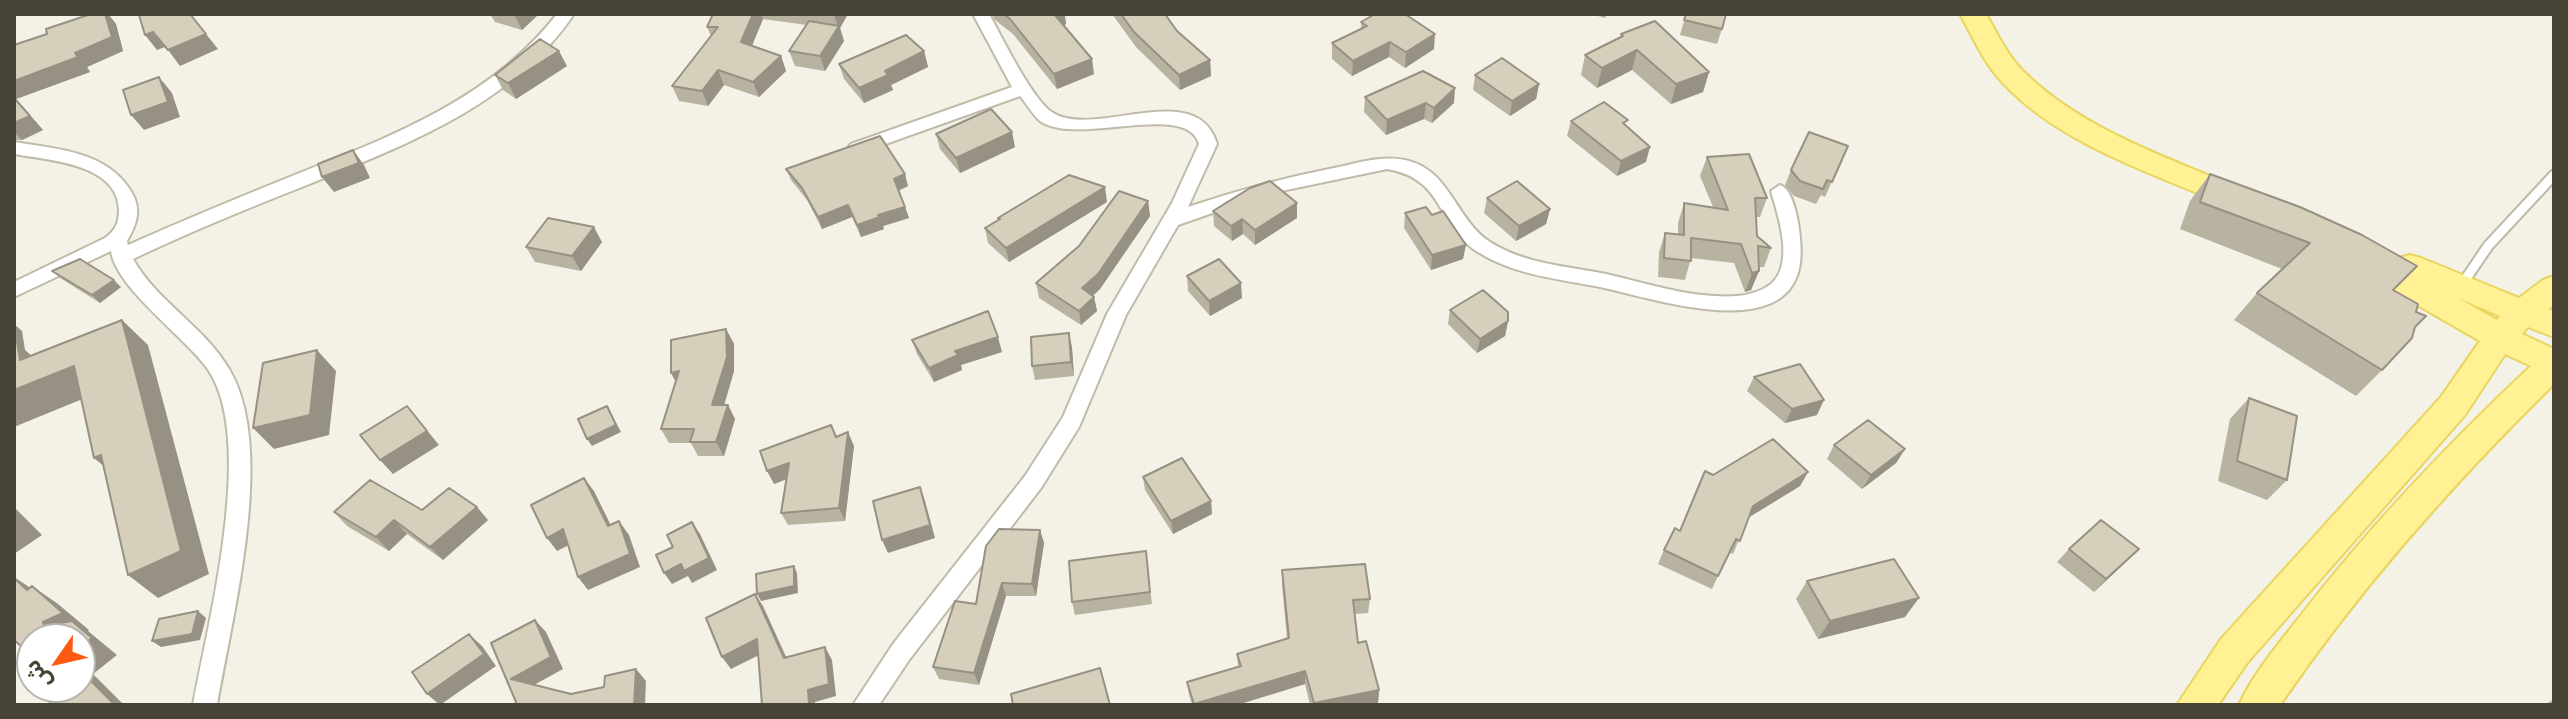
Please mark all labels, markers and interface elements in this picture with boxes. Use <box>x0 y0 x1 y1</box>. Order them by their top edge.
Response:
north arrow <box>16 623 96 703</box>
text: ش <box>18 656 57 696</box>

